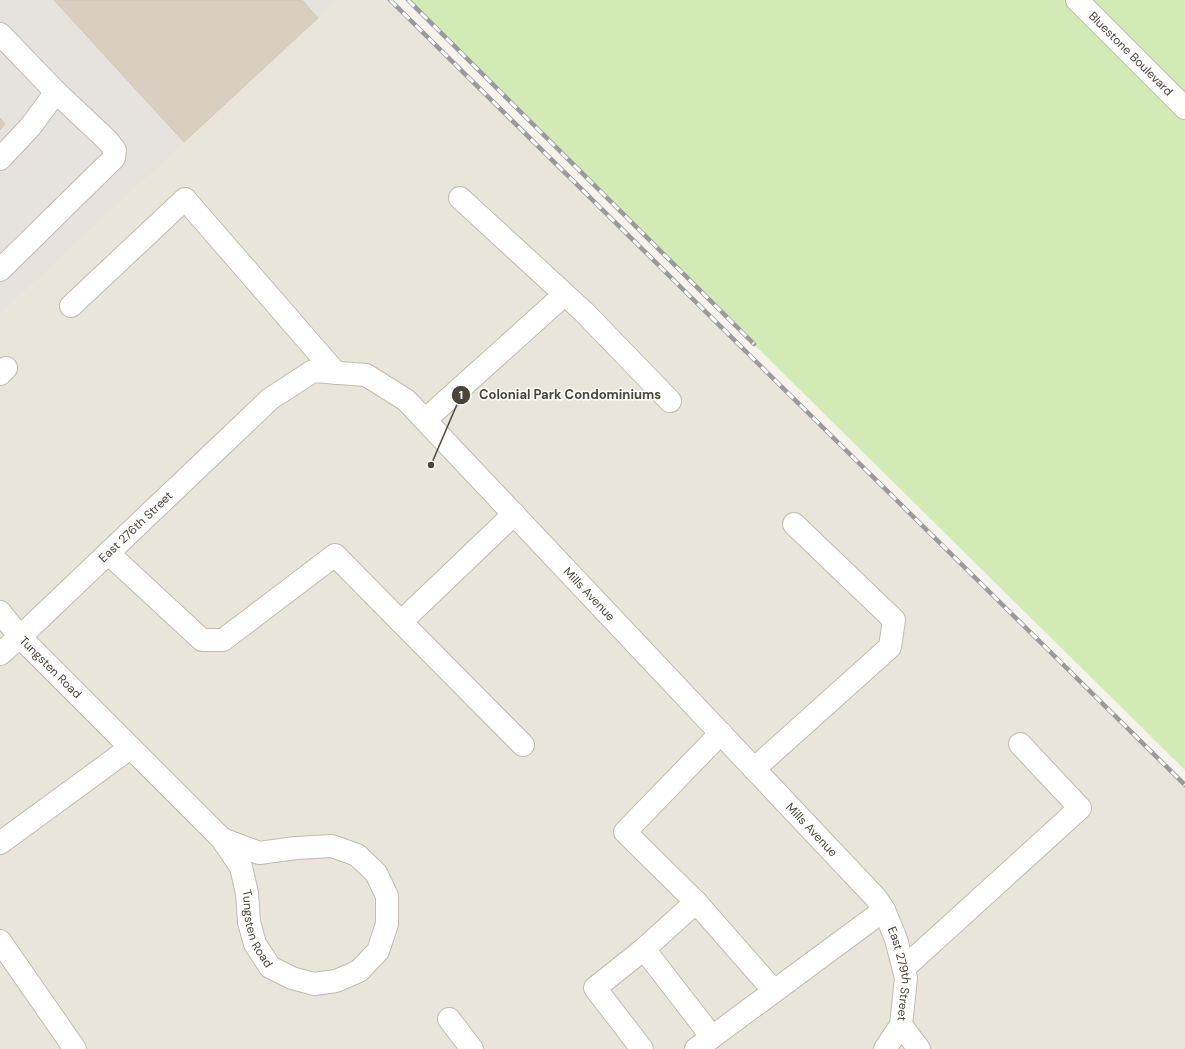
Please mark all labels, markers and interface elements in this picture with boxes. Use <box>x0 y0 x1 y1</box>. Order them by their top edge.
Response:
street label: Bluestone Boulevard <box>1085 8 1176 99</box>
callout: Colonial Park Condominiums <box>451 382 670 407</box>
text: Colonial Park Condominiums <box>479 386 661 403</box>
text: 1 <box>459 387 463 403</box>
street label: East 276th Street <box>95 488 176 566</box>
street label: Mills Avenue <box>560 564 619 625</box>
street label: Tungsten Road <box>16 633 85 702</box>
street label: Mills Avenue <box>782 799 841 860</box>
street label: Tungsten Road <box>239 888 276 971</box>
street label: East 279th Street <box>884 924 914 1022</box>

